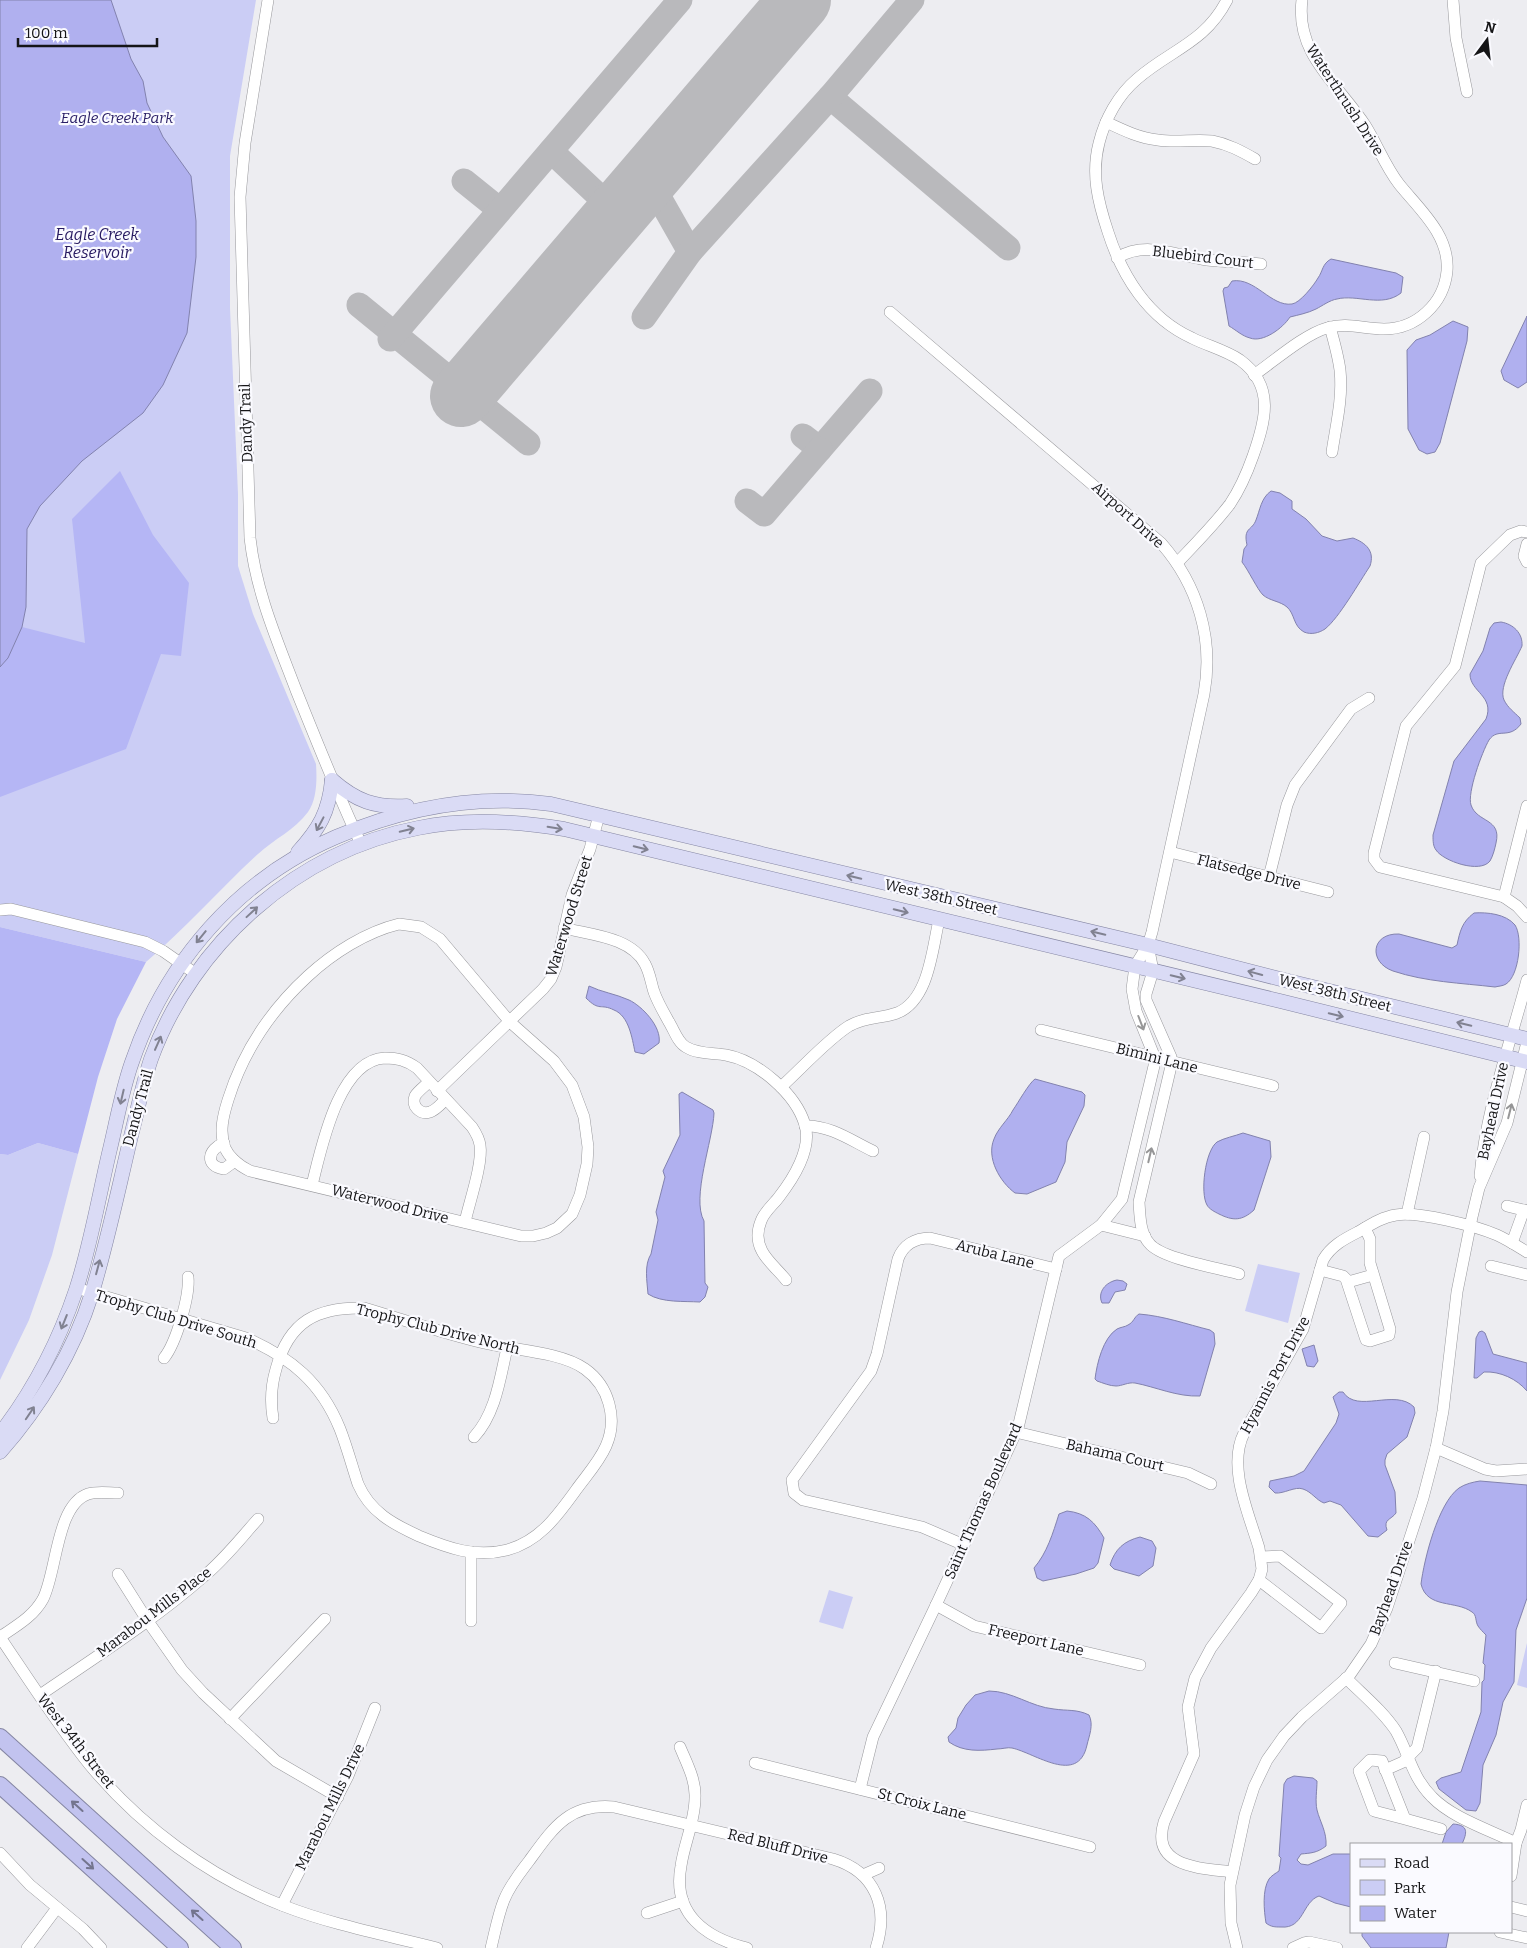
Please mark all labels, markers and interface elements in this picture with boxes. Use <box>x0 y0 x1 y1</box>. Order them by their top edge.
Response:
scale bar <box>18 15 156 47</box>
north arrow <box>1462 15 1512 65</box>
text: N <box>1483 18 1498 38</box>
text: 100 m <box>25 24 68 42</box>
street label: Waterthrush Drive <box>1302 41 1388 159</box>
park label: Eagle Creek Park <box>61 109 174 127</box>
water label: Eagle Creek Reservoir <box>55 225 139 262</box>
street label: Bluebird Court <box>1151 242 1255 272</box>
street label: Dandy Trail <box>236 383 256 463</box>
street label: Airport Drive <box>1088 478 1168 552</box>
one-way arrow <box>315 816 324 831</box>
one-way arrow <box>546 823 562 833</box>
one-way arrow <box>399 825 415 834</box>
one-way arrow <box>633 844 649 853</box>
street label: Flatsedge Drive <box>1195 850 1303 894</box>
street label: Waterwood Street <box>542 853 596 979</box>
one-way arrow <box>847 872 863 881</box>
street label: West 38th Street <box>883 875 1000 919</box>
one-way arrow <box>246 906 258 918</box>
one-way arrow <box>893 907 909 916</box>
one-way arrow <box>1090 928 1106 937</box>
one-way arrow <box>196 930 207 943</box>
one-way arrow <box>1248 968 1264 977</box>
street label: West 38th Street <box>1277 970 1394 1016</box>
one-way arrow <box>1170 973 1186 982</box>
one-way arrow <box>1328 1011 1344 1020</box>
one-way arrow <box>1137 1015 1146 1031</box>
one-way arrow <box>1457 1019 1473 1028</box>
one-way arrow <box>154 1036 164 1051</box>
street label: Bimini Lane <box>1114 1039 1200 1077</box>
street label: Bayhead Drive <box>1474 1060 1512 1162</box>
street label: Dandy Trail <box>119 1067 157 1149</box>
one-way arrow <box>117 1088 126 1104</box>
one-way arrow <box>1506 1103 1515 1119</box>
one-way arrow <box>1146 1148 1155 1164</box>
street label: Waterwood Drive <box>329 1181 451 1227</box>
street label: Aruba Lane <box>954 1236 1036 1272</box>
one-way arrow <box>94 1260 104 1276</box>
street label: Trophy Club Drive South <box>93 1286 260 1352</box>
street label: Trophy Club Drive North <box>354 1300 522 1358</box>
street label: Hyannis Port Drive <box>1236 1313 1314 1437</box>
one-way arrow <box>59 1314 68 1329</box>
one-way arrow <box>25 1407 35 1421</box>
street label: Saint Thomas Boulevard <box>940 1420 1026 1582</box>
street label: Bahama Court <box>1064 1435 1166 1475</box>
street label: Bayhead Drive <box>1366 1538 1416 1638</box>
street label: Marabou Mills Place <box>93 1563 215 1661</box>
street label: Freeport Lane <box>986 1620 1086 1660</box>
street label: West 34th Street <box>33 1690 119 1792</box>
street label: Marabou Mills Drive <box>291 1741 369 1873</box>
street label: St Croix Lane <box>876 1784 968 1824</box>
one-way arrow <box>70 1800 83 1812</box>
street label: Red Bluff Drive <box>726 1825 830 1867</box>
legend <box>1350 1843 1512 1933</box>
text: Road <box>1394 1854 1429 1872</box>
one-way arrow <box>82 1859 95 1870</box>
text: Park <box>1394 1879 1426 1897</box>
text: Water <box>1394 1904 1437 1922</box>
one-way arrow <box>191 1909 204 1921</box>

